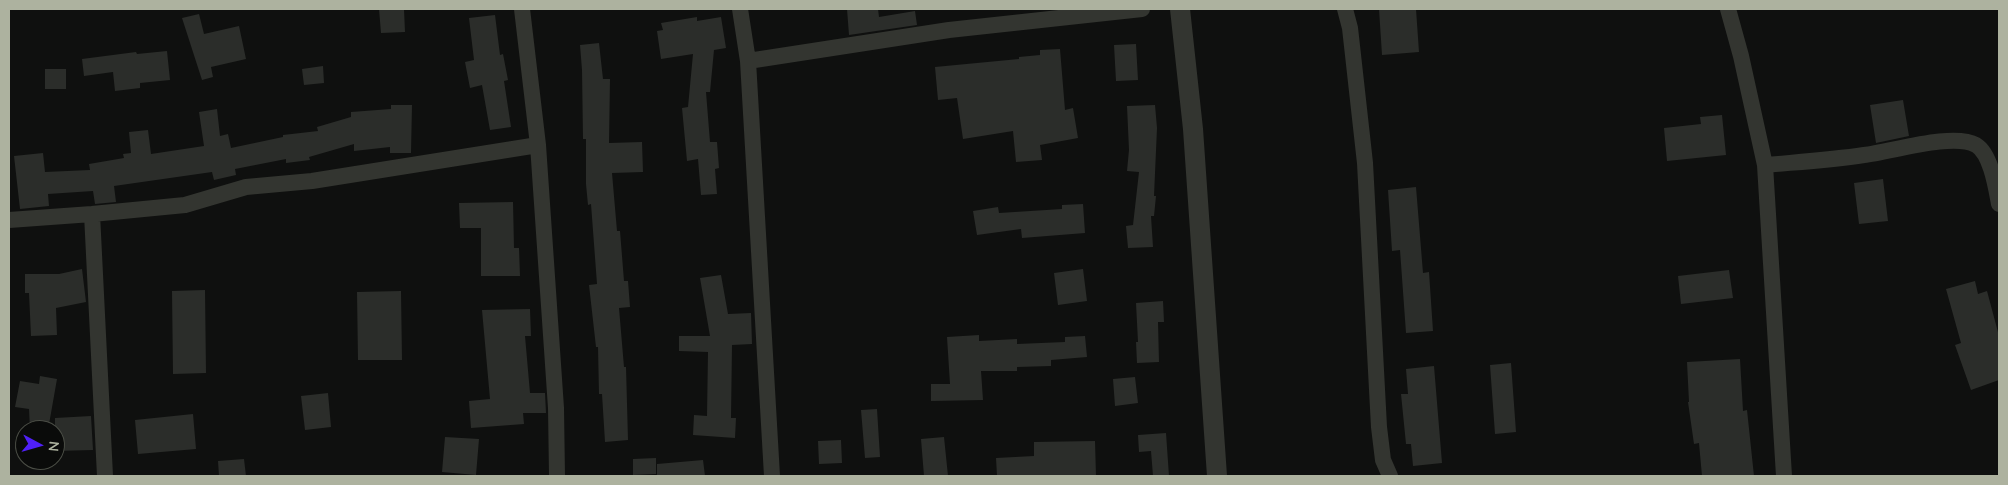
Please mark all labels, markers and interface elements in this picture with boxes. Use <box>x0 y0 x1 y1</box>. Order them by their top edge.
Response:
north arrow <box>15 420 65 470</box>
text: N <box>44 440 63 453</box>

